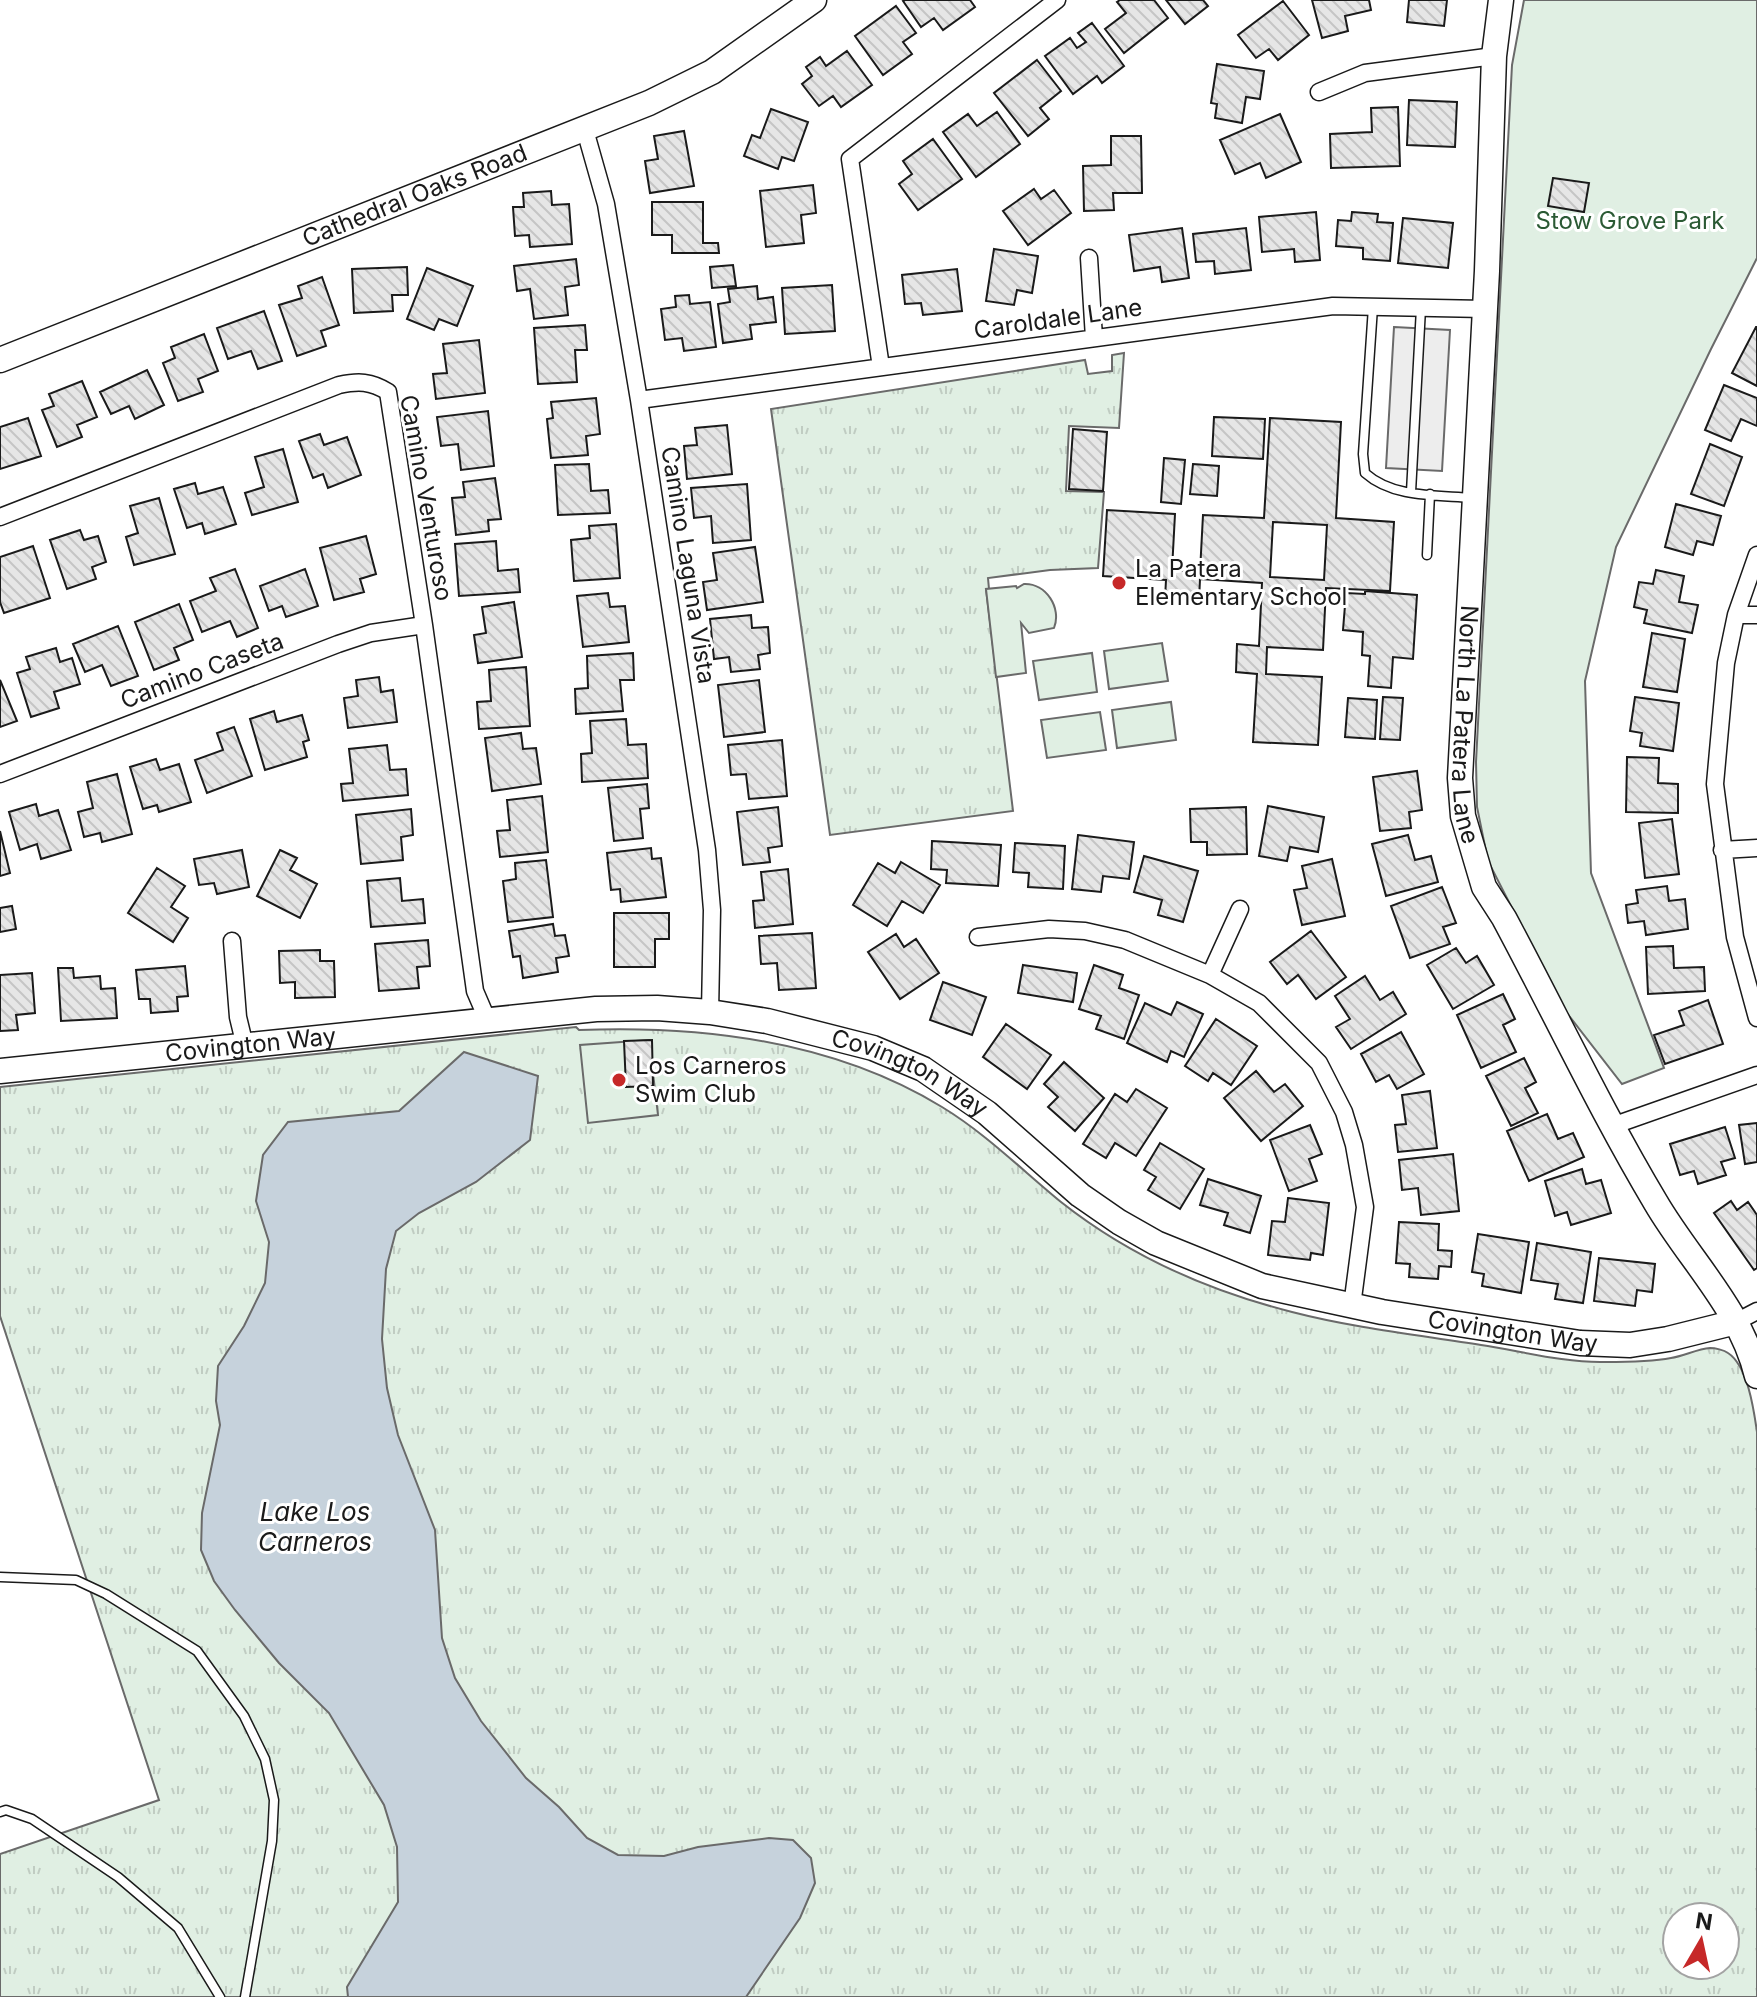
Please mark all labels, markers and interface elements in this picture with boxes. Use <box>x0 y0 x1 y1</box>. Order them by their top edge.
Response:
street label: Cathedral Oaks Road <box>298 138 531 253</box>
park label: Stow Grove Park <box>1536 206 1724 235</box>
street label: Caroldale Lane <box>972 292 1144 345</box>
street label: Camino Venturoso <box>394 393 459 603</box>
street label: Camino Laguna Vista <box>655 444 722 686</box>
place label: La Patera Elementary School <box>1135 554 1347 611</box>
marker: La Patera Elementary School <box>1110 574 1128 592</box>
street label: North La Patera Lane <box>1446 604 1485 847</box>
street label: Camino Caseta <box>116 626 287 715</box>
street label: Covington Way <box>164 1021 337 1068</box>
street label: Covington Way <box>829 1023 993 1123</box>
place label: Los Carneros Swim Club <box>635 1051 787 1108</box>
marker: Los Carneros Swim Club <box>610 1071 628 1089</box>
street label: Covington Way <box>1426 1304 1599 1358</box>
water label: Lake Los Carneros <box>258 1496 372 1557</box>
north arrow <box>1661 1901 1741 1981</box>
text: N <box>1694 1907 1714 1935</box>

